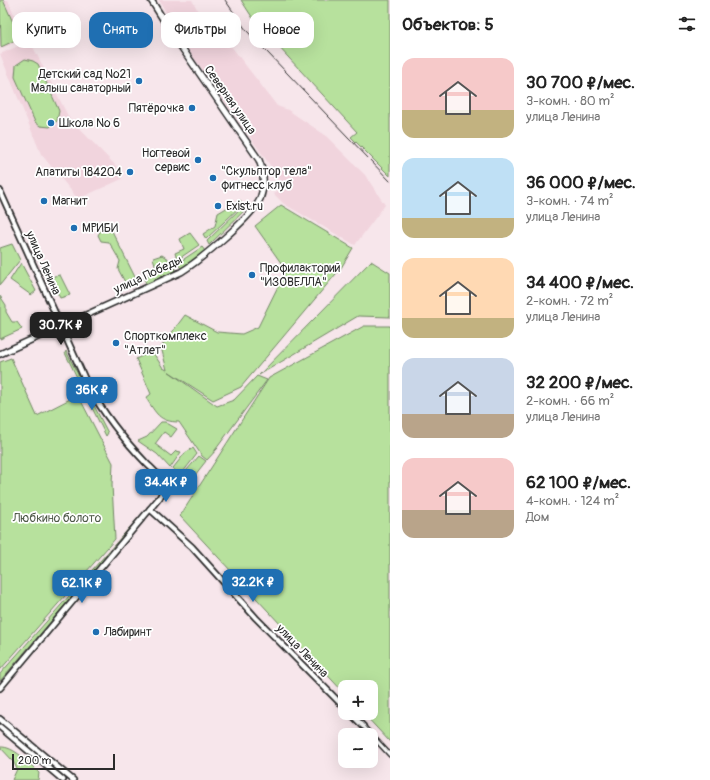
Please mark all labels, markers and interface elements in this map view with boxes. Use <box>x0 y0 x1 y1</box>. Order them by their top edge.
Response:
chip: Купить <box>12 12 81 48</box>
chip: Снять <box>89 12 153 48</box>
chip: Фильтры <box>161 12 241 48</box>
chip: Новое <box>249 12 314 48</box>
icon: filters <box>676 13 698 35</box>
text: Объектов: 5 <box>402 14 494 35</box>
street label: Северная улица <box>201 63 259 138</box>
place label: Детский сад №21 Малыш санаторный <box>31 67 131 96</box>
text: 30 700 ₽/мес. <box>526 72 635 93</box>
icon: home <box>434 74 482 122</box>
marker: Детский сад №21 Малыш санаторный <box>134 76 144 86</box>
text: 3-комн. · 80 m² <box>526 93 614 109</box>
place label: Пятёрочка <box>129 101 184 116</box>
marker: Пятёрочка <box>187 103 197 113</box>
text: улица Ленина <box>526 109 600 125</box>
place label: Школа № 6 <box>59 116 120 131</box>
marker: Школа № 6 <box>46 118 56 128</box>
place label: Ногтевой сервис <box>142 146 190 175</box>
marker: Ногтевой сервис <box>193 155 203 165</box>
place label: "Скульптор тела" фитнесс клуб <box>221 164 312 193</box>
place label: Апатиты 184204 <box>35 165 122 180</box>
marker: Апатиты 184204 <box>125 167 135 177</box>
text: 36 000 ₽/мес. <box>526 172 636 193</box>
marker: "Скульптор тела" фитнесс клуб <box>208 173 218 183</box>
icon: home <box>434 174 482 222</box>
text: 3-комн. · 74 m² <box>526 193 613 209</box>
place label: Магнит <box>52 194 88 209</box>
marker: Магнит <box>39 196 49 206</box>
place label: Exist.ru <box>226 199 263 214</box>
marker: Exist.ru <box>213 201 223 211</box>
text: улица Ленина <box>526 209 600 225</box>
place label: МРИБИ <box>82 221 118 236</box>
marker: МРИБИ <box>69 223 79 233</box>
street label: улица Ленина <box>22 228 64 298</box>
street label: улица Победы <box>110 252 185 298</box>
place label: Профилакторий "ИЗОВЕЛЛА" <box>260 261 341 290</box>
marker: Профилакторий "ИЗОВЕЛЛА" <box>247 270 257 280</box>
text: 34 400 ₽/мес. <box>526 272 634 293</box>
icon: home <box>434 274 482 322</box>
text: 2-комн. · 72 m² <box>526 293 613 309</box>
text: улица Ленина <box>526 309 600 325</box>
pin: 30.7K ₽ <box>24 312 98 346</box>
text: 30.7K ₽ <box>39 317 83 333</box>
place label: Спорткомплекс "Атлет" <box>124 329 207 358</box>
marker: Спорткомплекс "Атлет" <box>111 338 121 348</box>
text: 32 200 ₽/мес. <box>526 372 633 393</box>
icon: home <box>434 374 482 422</box>
pin: 36K ₽ <box>64 377 120 411</box>
text: 36K ₽ <box>75 382 109 398</box>
text: 2-комн. · 66 m² <box>526 393 614 409</box>
text: улица Ленина <box>526 409 600 425</box>
pin: 34.4K ₽ <box>129 469 203 503</box>
text: 62 100 ₽/мес. <box>526 472 631 493</box>
text: 34.4K ₽ <box>144 474 188 490</box>
icon: home <box>434 474 482 522</box>
text: 4-комн. · 124 m² <box>526 493 619 509</box>
text: Дом <box>526 509 549 525</box>
park label: Любкино болото <box>12 511 102 526</box>
pin: 32.2K ₽ <box>216 569 290 603</box>
pin: 62.1K ₽ <box>45 570 119 604</box>
text: 32.2K ₽ <box>231 574 275 590</box>
text: 62.1K ₽ <box>61 575 103 591</box>
street label: улица Ленина <box>272 620 331 681</box>
place label: Лабиринт <box>103 625 152 640</box>
marker: Лабиринт <box>91 627 101 637</box>
map controls <box>338 680 378 768</box>
button: + <box>338 680 378 720</box>
button: − <box>338 728 378 768</box>
scale bar <box>12 752 115 771</box>
text: 200 m <box>18 754 51 767</box>

